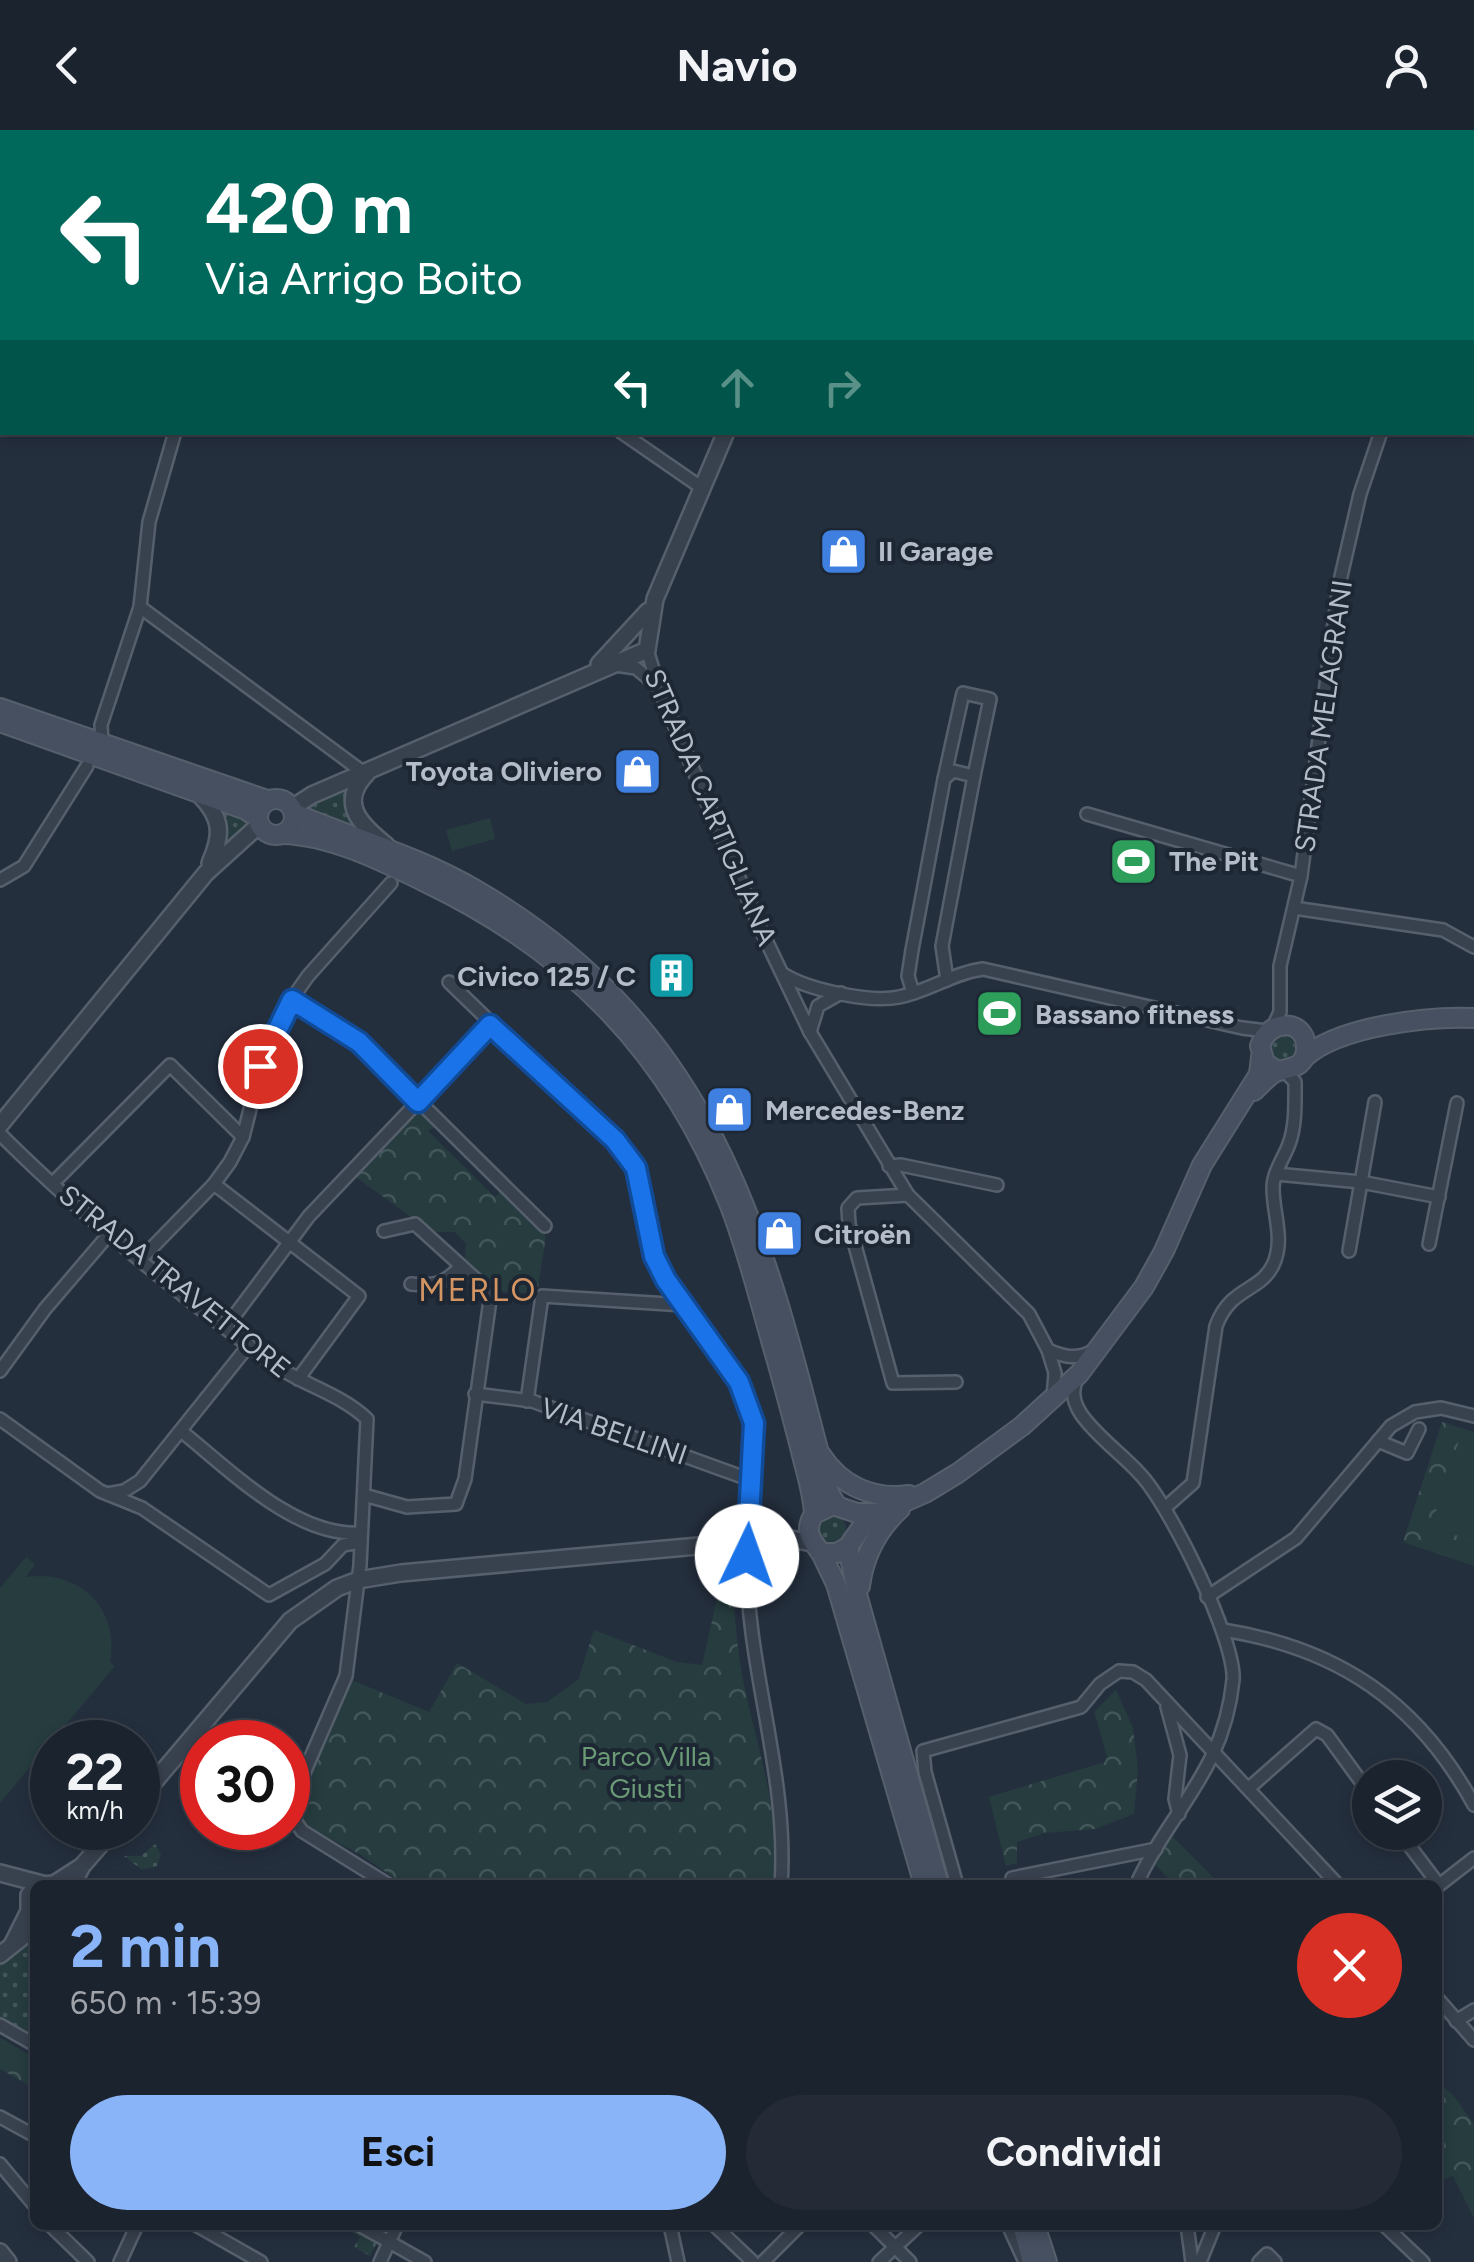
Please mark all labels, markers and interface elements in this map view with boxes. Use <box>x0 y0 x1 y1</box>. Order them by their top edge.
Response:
icon: back <box>40 38 95 93</box>
text: Navio <box>676 38 798 92</box>
icon: person <box>1379 38 1434 93</box>
text: 420 m <box>205 166 413 251</box>
icon: left <box>40 170 170 300</box>
text: Via Arrigo Boito <box>205 251 523 305</box>
icon: left <box>605 360 660 415</box>
icon: ahead <box>710 360 765 415</box>
icon: right <box>815 360 870 415</box>
shop icon: Il Garage <box>817 525 869 577</box>
place label: Il Garage <box>878 534 993 568</box>
street label: STRADA MELAGRANI <box>1287 578 1359 854</box>
street label: STRADA CARTIGLIANA <box>637 664 785 950</box>
shop icon: Toyota Oliviero <box>611 745 663 797</box>
place label: Toyota Oliviero <box>406 754 602 788</box>
sports icon: The Pit <box>1108 835 1160 887</box>
place label: The Pit <box>1169 844 1259 878</box>
building icon: Civico 125 / C <box>645 950 697 1002</box>
place label: Civico 125 / C <box>457 959 636 993</box>
sports icon: Bassano fitness <box>974 988 1026 1040</box>
place label: Bassano fitness <box>1035 997 1234 1031</box>
pin <box>218 1024 303 1109</box>
icon: arrive <box>233 1039 288 1094</box>
shop icon: Mercedes-Benz <box>704 1084 756 1136</box>
place label: Mercedes-Benz <box>765 1093 964 1127</box>
street label: STRADA TRAVETTORE <box>52 1177 298 1385</box>
shop icon: Citroën <box>753 1208 805 1260</box>
place label: Citroën <box>814 1217 911 1251</box>
district label: MERLO <box>418 1271 538 1309</box>
street label: VIA BELLINI <box>536 1390 692 1472</box>
position arrow <box>695 1504 799 1608</box>
speed limit sign: 30 <box>180 1720 310 1850</box>
park label: Parco Villa Giusti <box>581 1739 711 1805</box>
text: 22 <box>66 1742 124 1803</box>
map controls <box>1352 1760 1442 1850</box>
button: layers <box>1352 1760 1442 1850</box>
text: km/h <box>66 1795 124 1825</box>
text: 2 min <box>70 1910 221 1982</box>
button: close <box>1297 1913 1402 2018</box>
text: 650 m · 15:39 <box>70 1984 261 2022</box>
button: Esci <box>70 2095 726 2210</box>
button: Condividi <box>746 2095 1402 2210</box>

